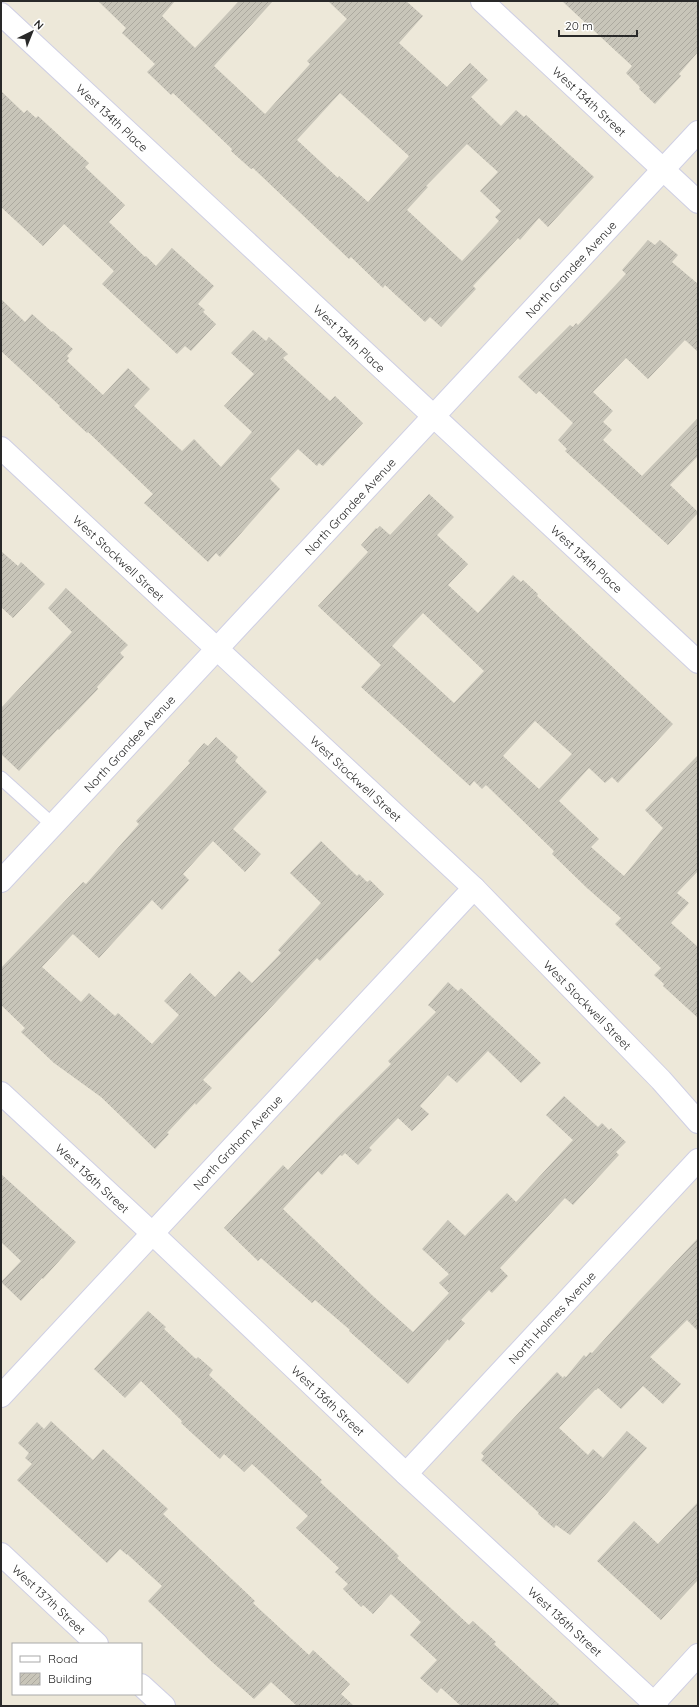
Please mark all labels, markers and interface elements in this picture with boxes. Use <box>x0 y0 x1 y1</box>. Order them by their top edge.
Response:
north arrow <box>12 12 52 52</box>
scale bar <box>559 12 637 38</box>
text: N <box>31 17 47 33</box>
text: 20 m <box>565 18 593 33</box>
street label: West 134th Street <box>550 63 630 139</box>
street label: West 134th Place <box>73 80 152 155</box>
street label: North Grandee Avenue <box>522 217 619 321</box>
street label: West 134th Place <box>311 301 389 375</box>
street label: North Grandee Avenue <box>301 454 399 558</box>
street label: West Stockwell Street <box>70 512 168 604</box>
street label: West 134th Place <box>548 522 626 596</box>
street label: North Grandee Avenue <box>80 692 178 795</box>
street label: West Stockwell Street <box>307 732 405 824</box>
street label: West Stockwell Street <box>541 957 635 1053</box>
street label: North Graham Avenue <box>190 1091 285 1193</box>
street label: West 136th Street <box>53 1140 133 1216</box>
street label: North Holmes Avenue <box>505 1268 599 1367</box>
street label: West 136th Street <box>289 1362 368 1439</box>
street label: West 137th Street <box>9 1561 89 1637</box>
street label: West 136th Street <box>525 1583 605 1659</box>
legend <box>12 1643 142 1695</box>
text: Road <box>48 1651 78 1666</box>
text: Building <box>48 1671 92 1686</box>

